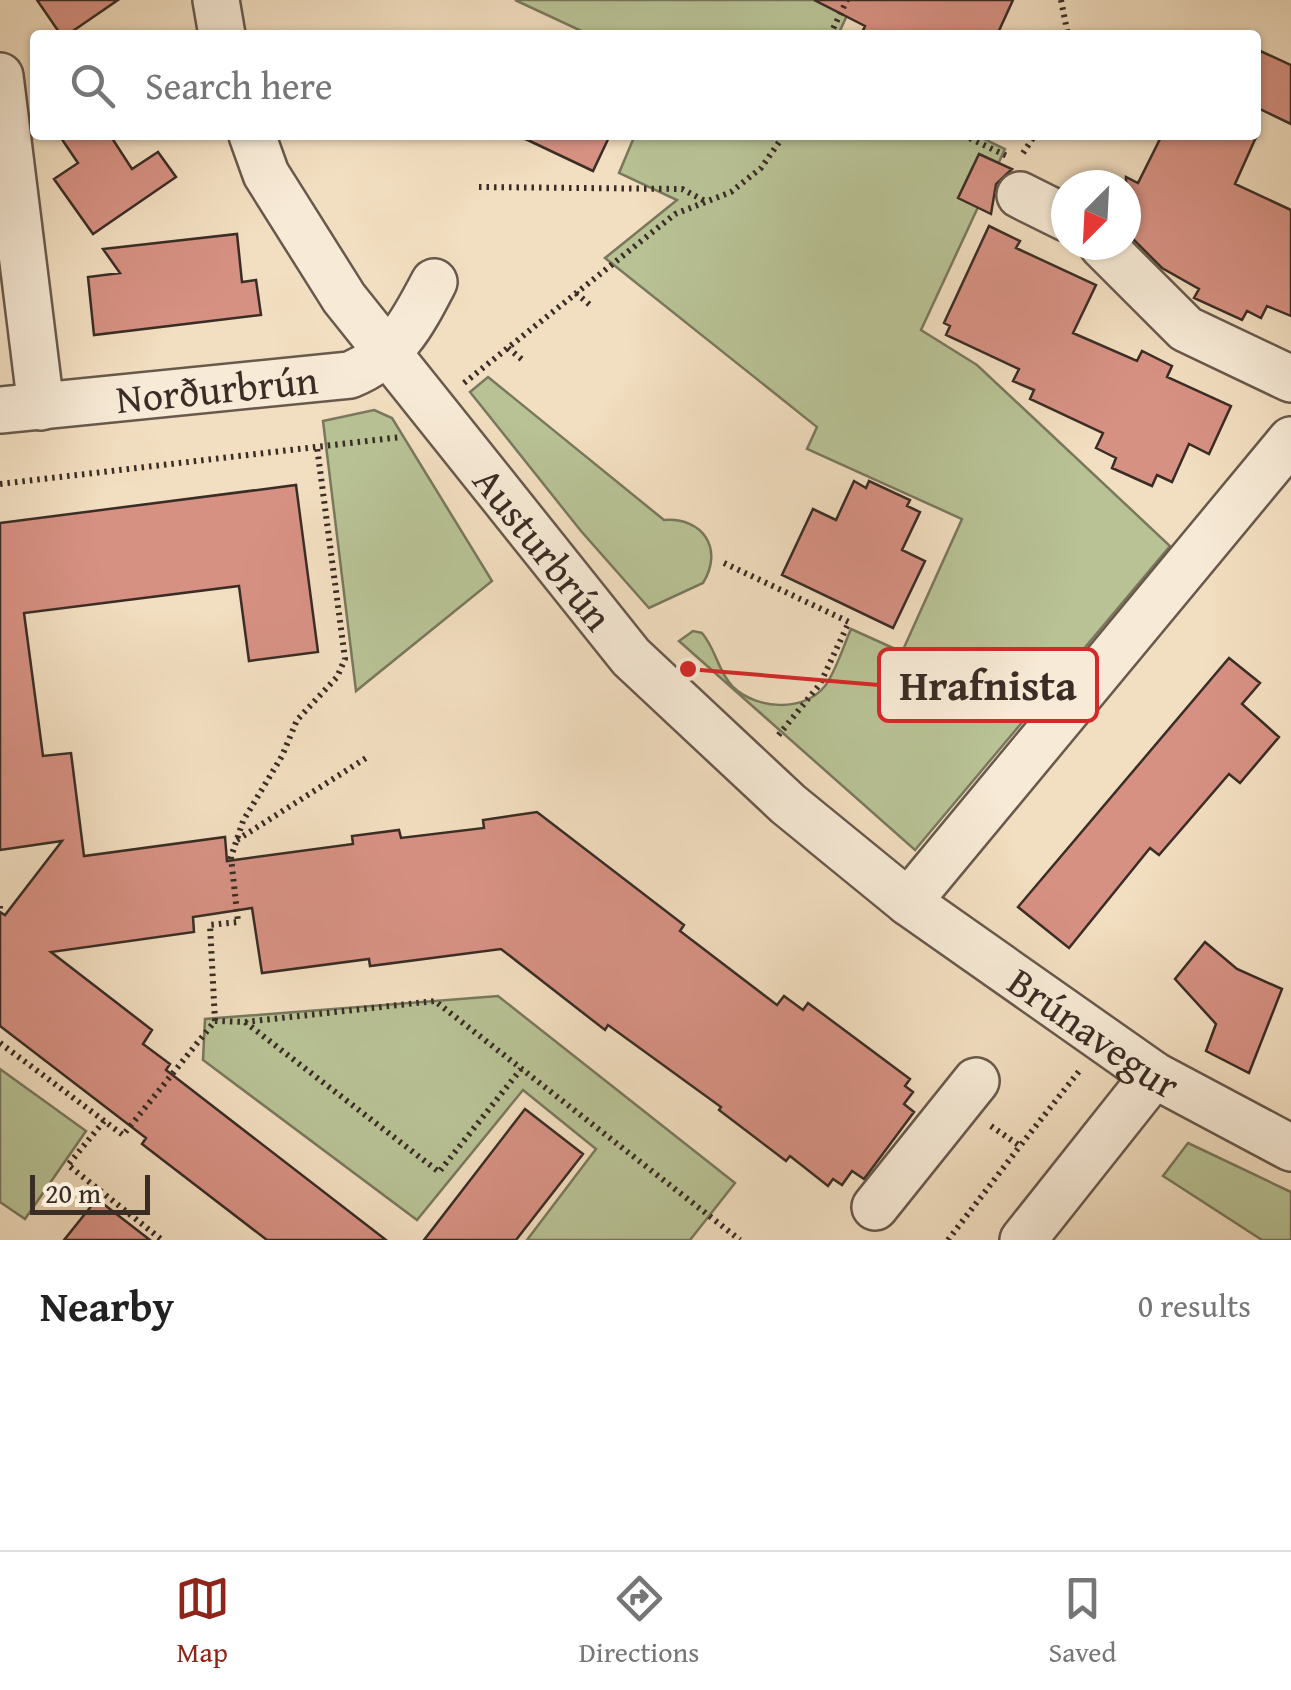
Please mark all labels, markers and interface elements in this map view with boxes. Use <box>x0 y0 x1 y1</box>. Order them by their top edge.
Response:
search box <box>30 30 1261 140</box>
text: Search here <box>145 57 333 113</box>
icon: search <box>65 58 120 113</box>
north arrow <box>1051 170 1141 260</box>
street label: Norðurbrún <box>113 349 321 428</box>
street label: Austurbrún <box>460 453 628 643</box>
callout: Hrafnista <box>879 649 1097 721</box>
text: Hrafnista <box>899 654 1077 715</box>
street label: Brúnavegur <box>996 952 1190 1113</box>
scale bar <box>30 1170 150 1214</box>
text: 20 m <box>45 1172 101 1213</box>
text: Nearby <box>40 1275 174 1336</box>
text: 0 results <box>1138 1282 1251 1329</box>
tab: Map <box>175 1571 230 1672</box>
tab: Directions <box>579 1571 699 1672</box>
tab: Saved <box>1049 1571 1116 1672</box>

